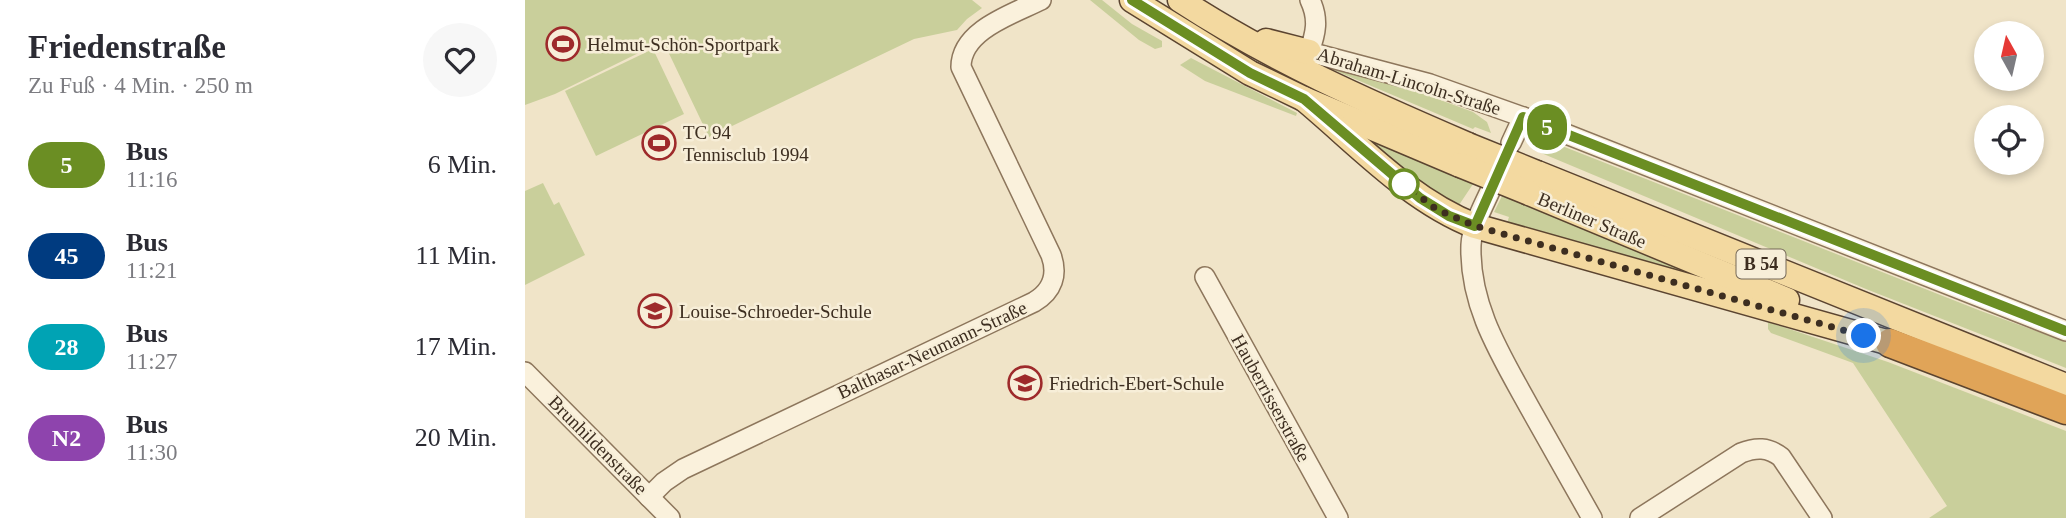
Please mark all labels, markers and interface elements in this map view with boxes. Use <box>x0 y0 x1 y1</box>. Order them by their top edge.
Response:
north arrow <box>1974 21 2044 91</box>
map controls <box>1974 21 2044 175</box>
button: heart <box>423 23 497 97</box>
sports icon: Helmut-Schön-Sportpark <box>544 25 582 63</box>
text: Friedenstraße <box>28 29 226 65</box>
place label: Helmut-Schön-Sportpark <box>587 34 780 55</box>
street label: Abraham-Lincoln-Straße <box>1315 43 1503 119</box>
text: Zu Fuß · 4 Min. · 250 m <box>28 73 253 98</box>
line badge: 5 <box>1524 104 1570 150</box>
button: locate <box>1974 105 2044 175</box>
text: 5 <box>1541 114 1553 140</box>
place label: TC 94 Tennisclub 1994 <box>683 122 809 165</box>
sports icon: TC 94 Tennisclub 1994 <box>640 124 678 162</box>
text: Bus <box>126 137 168 166</box>
text: 6 Min. <box>428 150 497 179</box>
text: 5 <box>61 152 73 178</box>
text: 11:16 <box>126 167 178 192</box>
unlabelled marker <box>1389 169 1419 199</box>
street label: Berliner Straße <box>1535 188 1649 252</box>
text: Bus <box>126 228 168 257</box>
text: 11 Min. <box>416 241 497 270</box>
text: 45 <box>55 243 79 269</box>
road number: B 54 <box>1737 250 1785 278</box>
text: 11:21 <box>126 258 178 283</box>
school or university icon: Louise-Schroeder-Schule <box>636 292 674 330</box>
street label: Balthasar-Neumann-Straße <box>834 297 1030 403</box>
place label: Louise-Schroeder-Schule <box>679 301 872 322</box>
your location <box>1846 318 1881 353</box>
text: Bus <box>126 319 168 348</box>
street label: Hauberrisserstraße <box>1227 331 1315 465</box>
text: 17 Min. <box>415 332 497 361</box>
text: 28 <box>55 334 79 360</box>
text: 11:27 <box>126 349 178 374</box>
school or university icon: Friedrich-Ebert-Schule <box>1006 364 1044 402</box>
place label: Friedrich-Ebert-Schule <box>1049 373 1224 394</box>
street label: Brunhildenstraße <box>544 391 652 499</box>
text: Bus <box>126 410 168 439</box>
text: 20 Min. <box>415 423 497 452</box>
text: N2 <box>52 425 81 451</box>
text: 11:30 <box>126 440 178 465</box>

